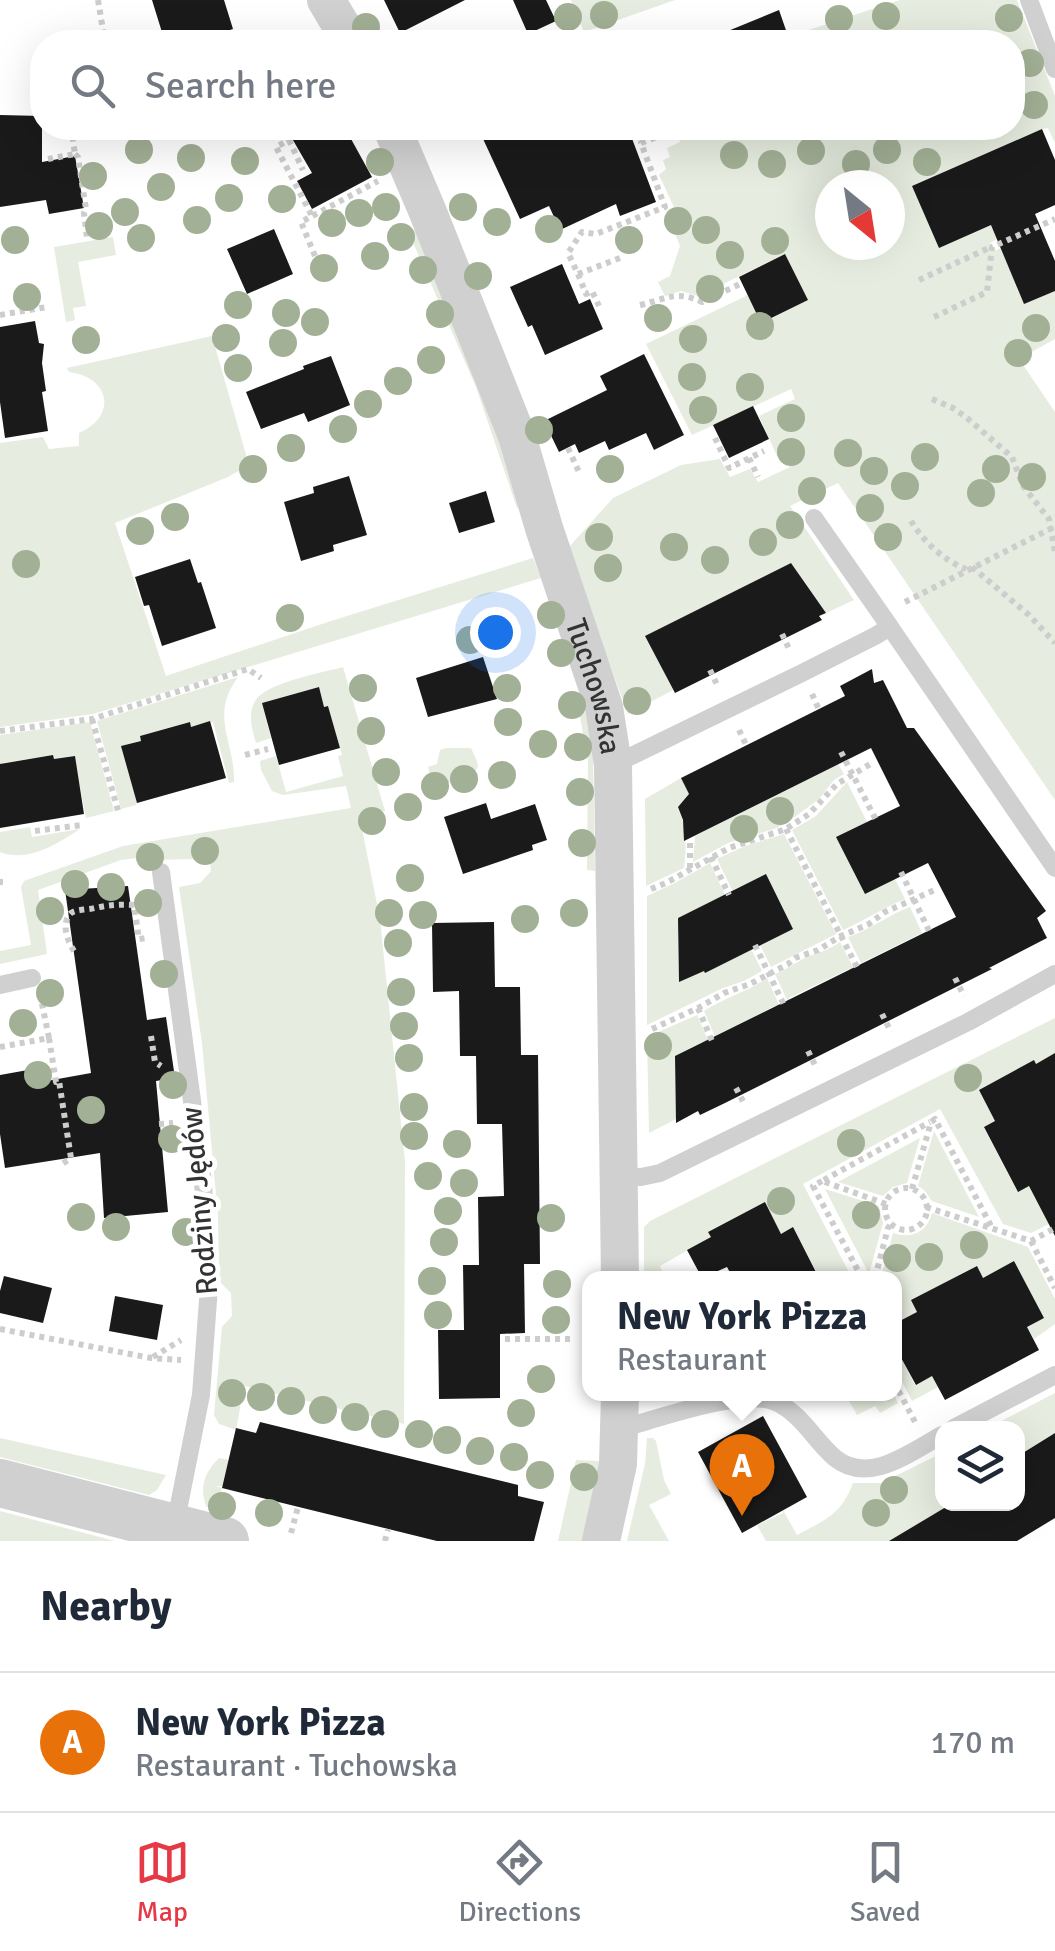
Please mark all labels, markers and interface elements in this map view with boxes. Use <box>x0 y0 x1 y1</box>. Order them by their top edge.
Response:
search box <box>30 30 1025 140</box>
icon: search <box>65 58 120 113</box>
text: Search here <box>145 62 337 109</box>
north arrow <box>815 170 905 260</box>
your location <box>470 607 521 658</box>
street label: Tuchowska <box>557 614 629 757</box>
street label: Rodziny Jędów <box>173 1105 226 1296</box>
popup <box>582 1271 902 1401</box>
text: New York Pizza <box>617 1293 867 1340</box>
text: Restaurant <box>617 1340 767 1379</box>
map controls <box>935 1421 1025 1511</box>
button: layers <box>935 1421 1025 1511</box>
pin: A <box>710 1434 774 1516</box>
text: Nearby <box>40 1581 172 1632</box>
text: New York Pizza <box>135 1699 386 1746</box>
text: A <box>62 1723 83 1762</box>
text: 170 m <box>931 1723 1015 1762</box>
text: Restaurant · Tuchowska <box>135 1746 458 1785</box>
tab: Map <box>135 1835 190 1929</box>
tab: Directions <box>459 1835 581 1929</box>
tab: Saved <box>850 1835 920 1929</box>

